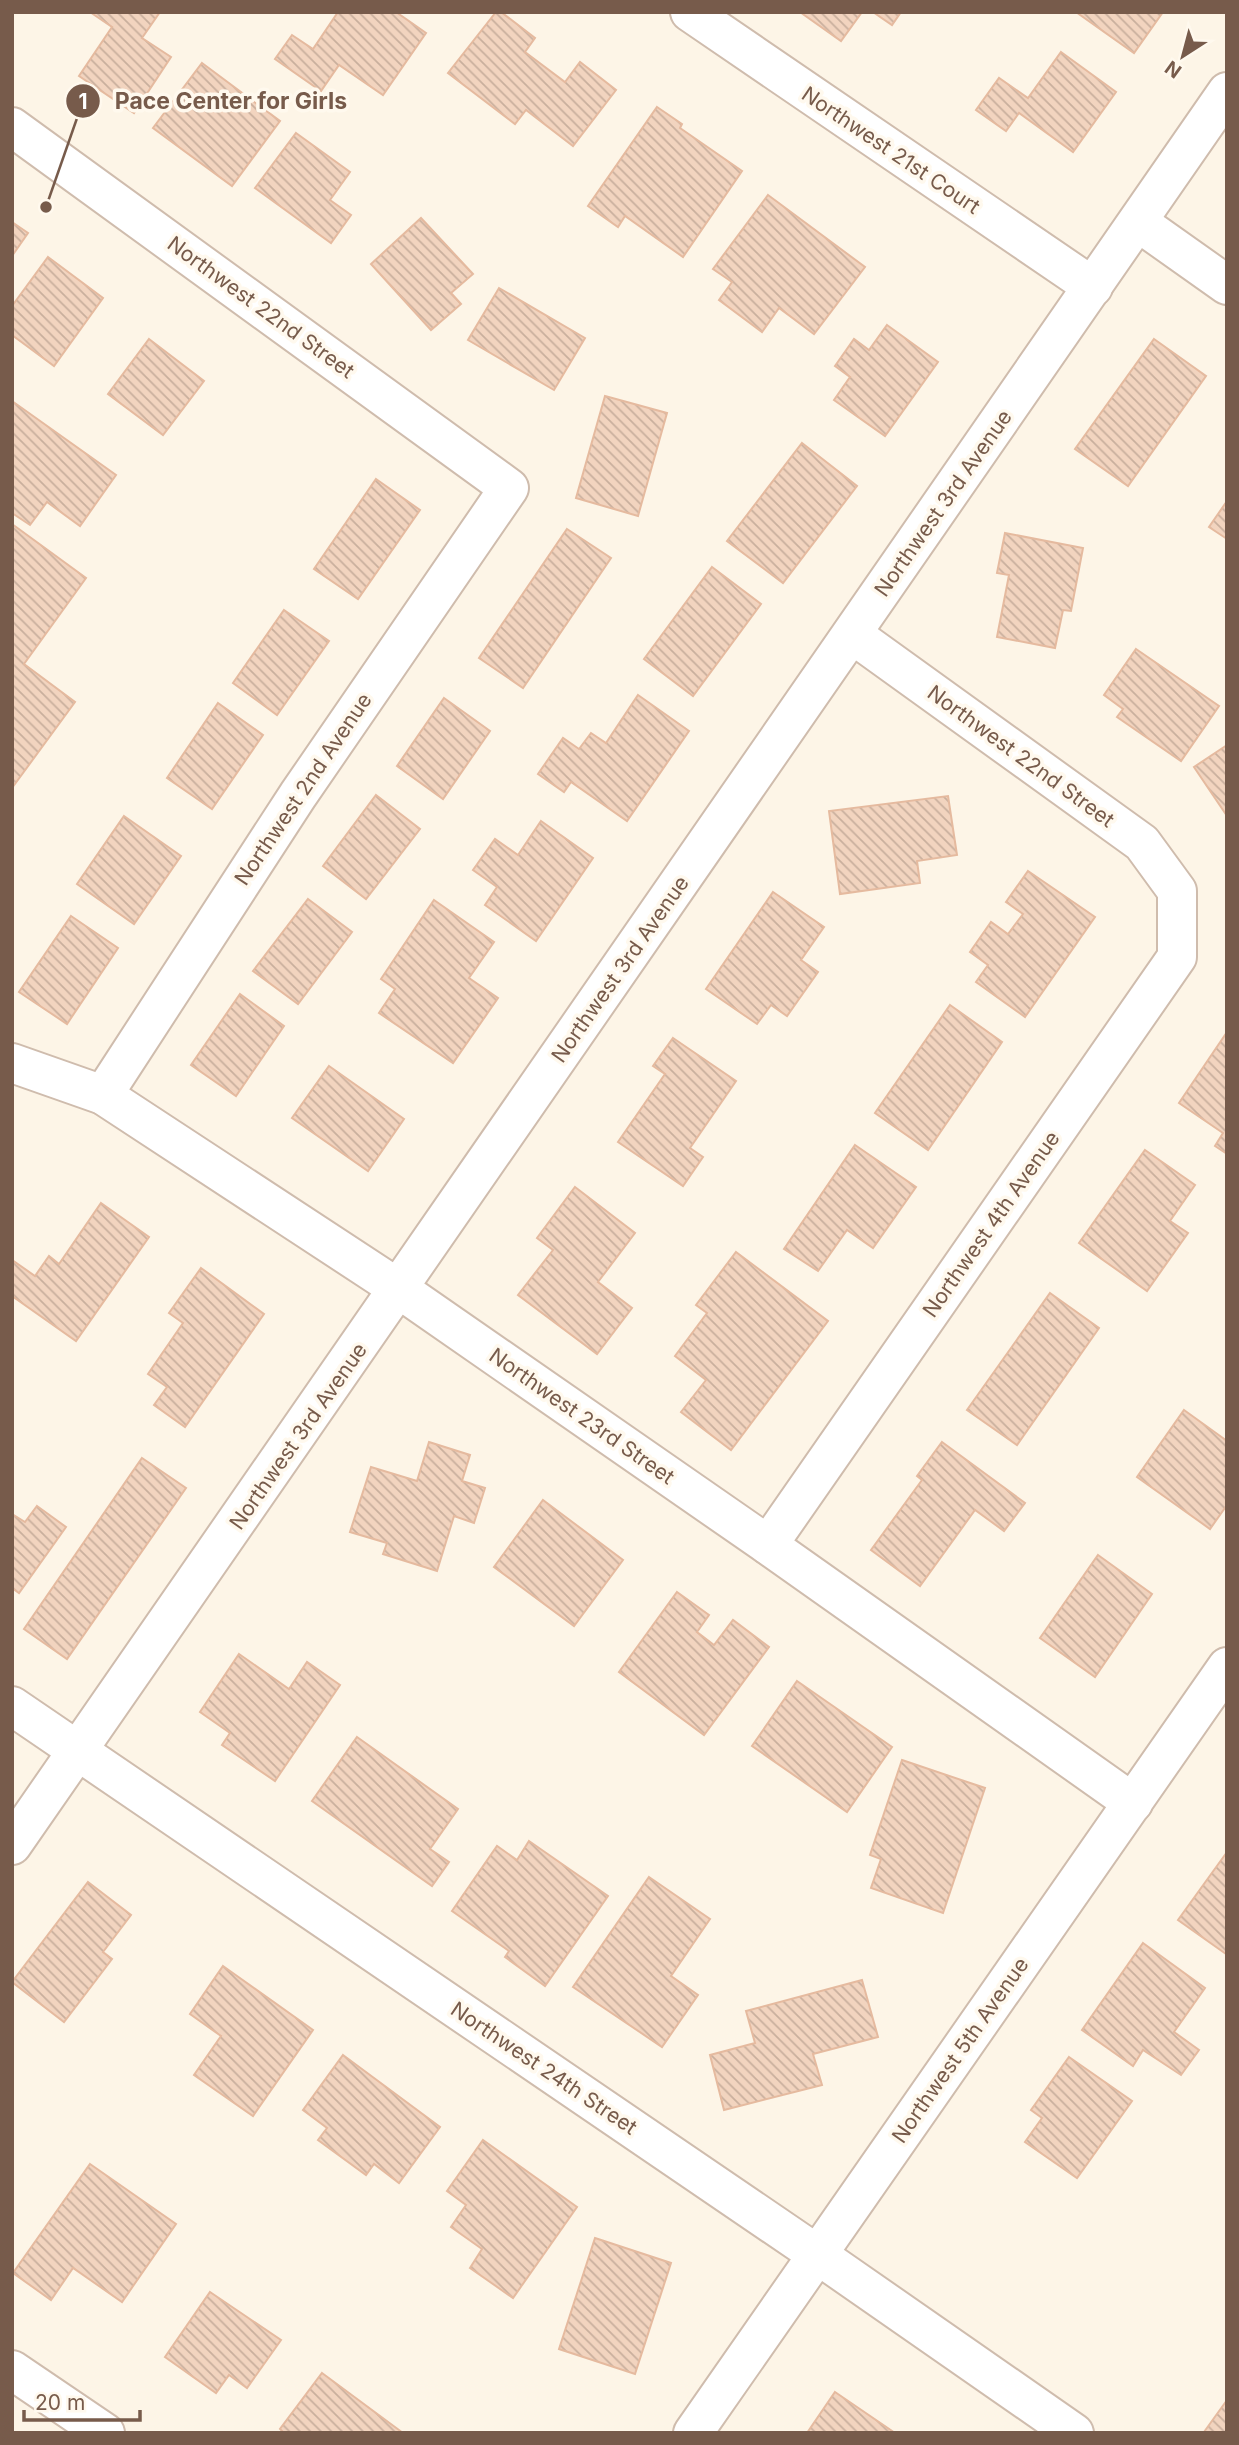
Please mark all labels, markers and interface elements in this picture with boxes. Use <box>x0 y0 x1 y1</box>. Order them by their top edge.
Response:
north arrow <box>1148 21 1218 91</box>
text: N <box>1161 56 1186 83</box>
callout: Pace Center for Girls <box>66 79 361 123</box>
street label: Northwest 21st Court <box>797 81 985 219</box>
text: Pace Center for Girls <box>115 87 347 115</box>
text: 1 <box>78 89 88 114</box>
street label: Northwest 22nd Street <box>163 231 359 383</box>
street label: Northwest 3rd Avenue <box>869 405 1017 601</box>
street label: Northwest 22nd Street <box>923 680 1119 832</box>
street label: Northwest 2nd Avenue <box>229 688 377 890</box>
street label: Northwest 3rd Avenue <box>546 871 694 1067</box>
street label: Northwest 4th Avenue <box>917 1126 1065 1322</box>
street label: Northwest 3rd Avenue <box>224 1338 372 1534</box>
street label: Northwest 23rd Street <box>485 1343 679 1489</box>
street label: Northwest 5th Avenue <box>887 1952 1033 2148</box>
street label: Northwest 24th Street <box>446 1996 642 2140</box>
scale bar <box>24 2378 140 2422</box>
text: 20 m <box>35 2390 85 2415</box>

